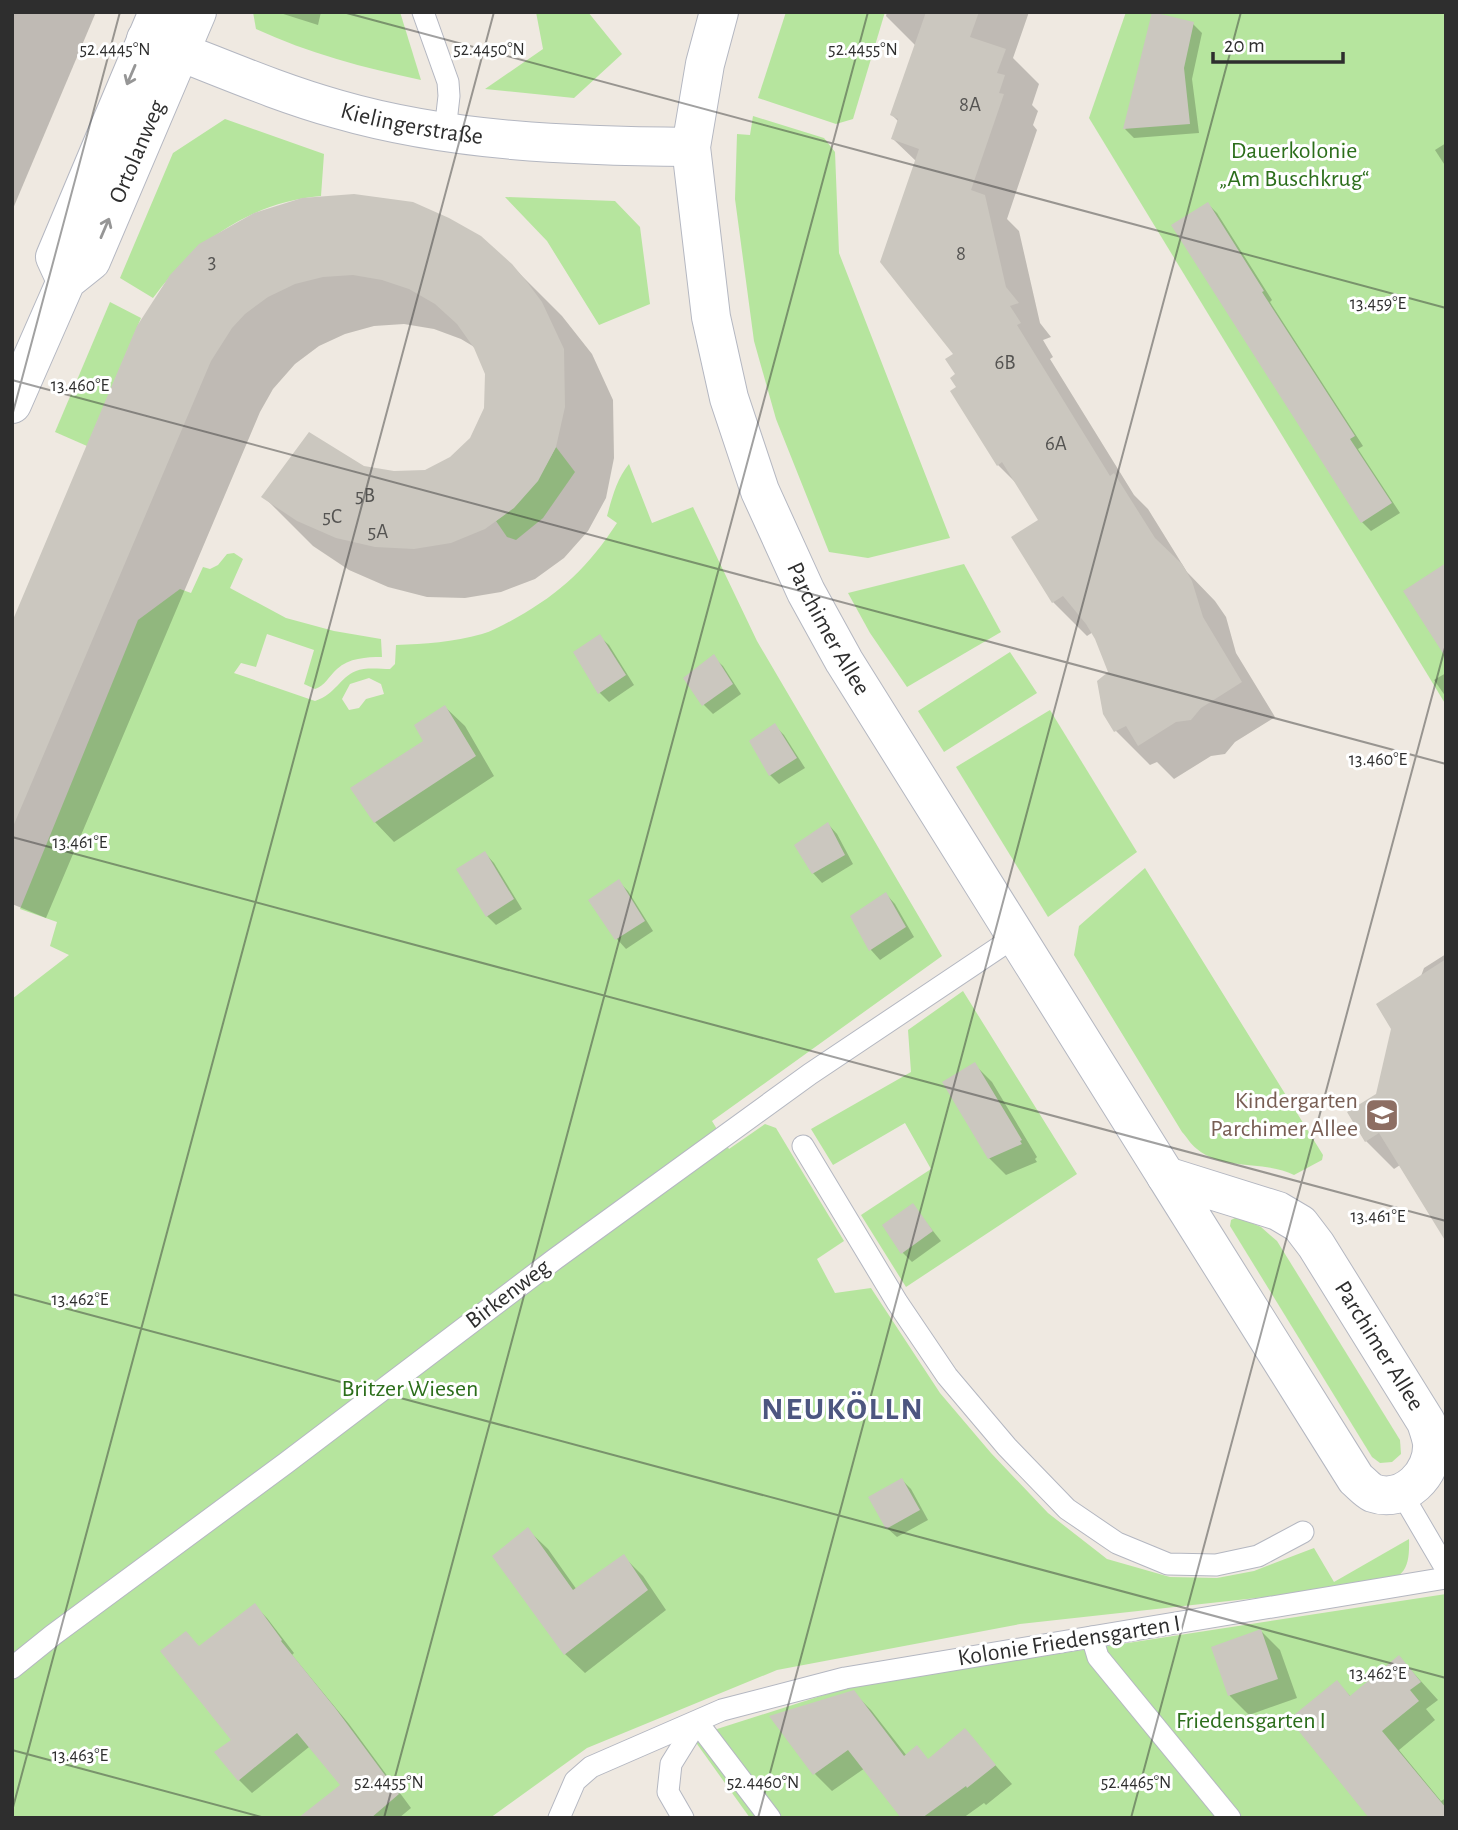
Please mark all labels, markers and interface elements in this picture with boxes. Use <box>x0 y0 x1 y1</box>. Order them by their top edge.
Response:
scale bar <box>1213 21 1342 65</box>
text: 20 m <box>1224 35 1265 56</box>
text: 52.4445°N <box>80 41 150 59</box>
text: 52.4450°N <box>453 41 525 59</box>
text: 52.4455°N <box>828 41 898 59</box>
one-way arrow <box>124 64 137 85</box>
house number: 8A <box>959 94 981 115</box>
street label: Ortolanweg <box>105 97 170 207</box>
street label: Kielingerstraße <box>338 99 484 149</box>
park label: Dauerkolonie „Am Buschkrug“ <box>1219 139 1369 191</box>
one-way arrow <box>99 217 112 239</box>
house number: 8 <box>956 243 966 264</box>
house number: 3 <box>208 251 216 272</box>
text: 13.459°E <box>1350 295 1406 313</box>
house number: 6B <box>994 352 1016 373</box>
text: 13.460°E <box>51 377 109 395</box>
house number: 6A <box>1045 433 1067 454</box>
house number: 5B <box>355 485 375 506</box>
house number: 5C <box>322 506 342 527</box>
house number: 5A <box>368 521 388 542</box>
street label: Parchimer Allee <box>782 559 874 700</box>
text: 13.460°E <box>1349 751 1407 769</box>
text: 13.461°E <box>53 834 108 852</box>
place label: Kindergarten Parchimer Allee <box>1210 1089 1358 1141</box>
school or university icon: Kindergarten Parchimer Allee <box>1363 1096 1401 1134</box>
text: 13.461°E <box>1351 1208 1406 1226</box>
street label: Birkenweg <box>461 1255 555 1333</box>
street label: Parchimer Allee <box>1330 1277 1428 1415</box>
text: 13.462°E <box>52 1291 109 1309</box>
park label: Britzer Wiesen <box>342 1377 478 1401</box>
district label: NEUKÖLLN <box>761 1391 925 1425</box>
street label: Kolonie Friedensgarten I <box>956 1612 1182 1670</box>
text: 13.462°E <box>1350 1665 1407 1683</box>
park label: Friedensgarten I <box>1176 1709 1326 1733</box>
text: 13.463°E <box>52 1747 108 1765</box>
text: 52.4455°N <box>354 1774 424 1792</box>
text: 52.4460°N <box>727 1774 799 1792</box>
text: 52.4465°N <box>1101 1774 1171 1792</box>

